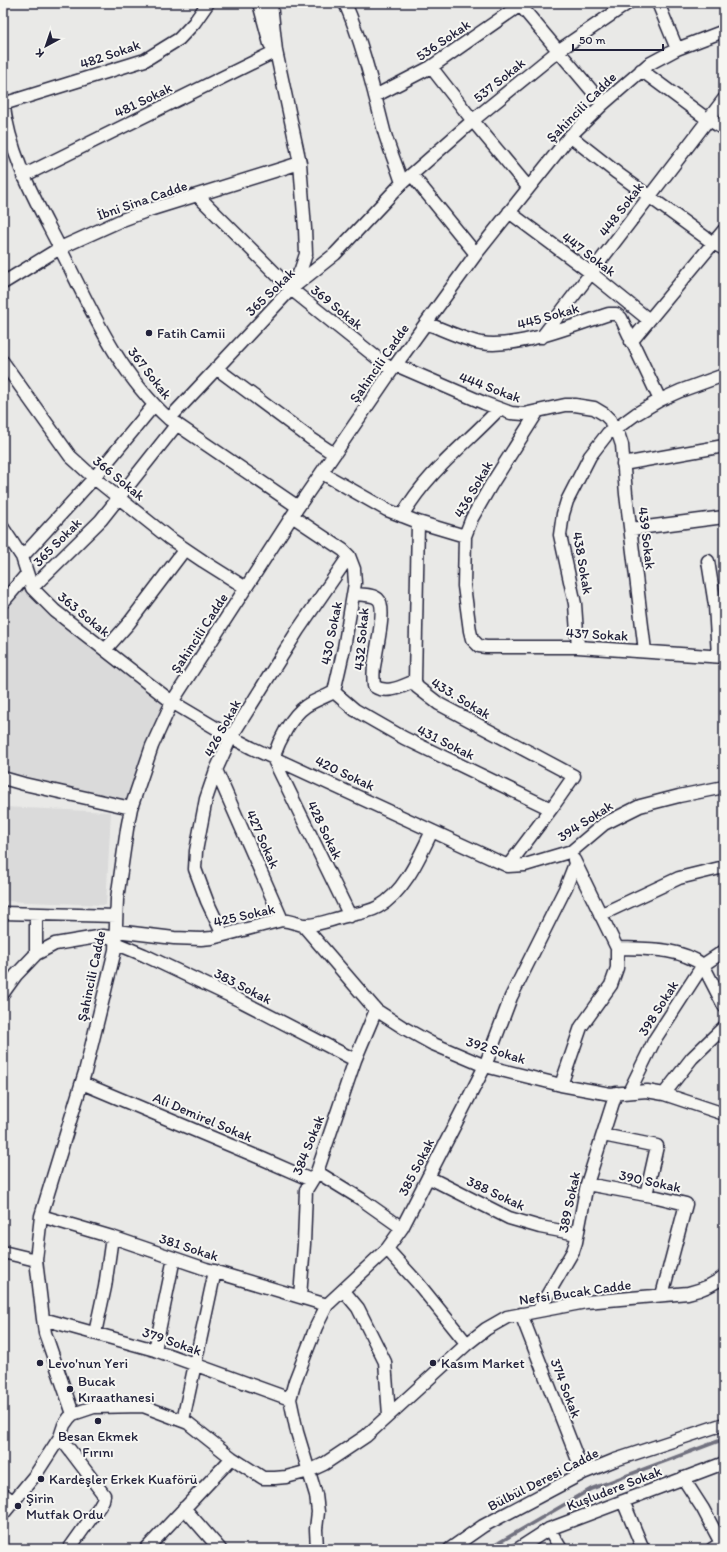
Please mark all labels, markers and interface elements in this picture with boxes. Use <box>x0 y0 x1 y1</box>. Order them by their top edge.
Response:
street label: 536 Sokak <box>413 16 474 65</box>
north arrow <box>26 26 66 66</box>
scale bar <box>573 26 663 52</box>
text: 50 m <box>579 33 605 47</box>
street label: 482 Sokak <box>78 36 143 73</box>
text: K <box>32 45 47 61</box>
street label: 537 Sokak <box>470 54 529 106</box>
street label: Şahincili Cadde <box>543 69 620 146</box>
street label: 481 Sokak <box>112 79 175 122</box>
street label: İbni Sina Cadde <box>95 177 190 224</box>
street label: 448 Sokak <box>595 179 647 240</box>
street label: 447 Sokak <box>558 229 619 280</box>
street label: 365 Sokak <box>242 265 298 320</box>
street label: 369 Sokak <box>307 281 366 333</box>
street label: 445 Sokak <box>515 300 581 333</box>
street label: Şahincili Cadde <box>346 320 413 406</box>
place label: Fatih Camii <box>157 325 225 342</box>
marker: Fatih Camii <box>144 328 154 338</box>
street label: 367 Sokak <box>124 344 175 403</box>
street label: 444 Sokak <box>457 368 523 407</box>
street label: 366 Sokak <box>89 452 148 504</box>
street label: 436 Sokak <box>450 458 497 521</box>
street label: 439 Sokak <box>634 506 659 570</box>
street label: 365 Sokak <box>29 514 85 570</box>
street label: 438 Sokak <box>569 531 596 596</box>
street label: 363 Sokak <box>54 588 113 641</box>
street label: Şahincili Cadde <box>167 590 232 677</box>
street label: 430 Sokak <box>317 600 346 666</box>
street label: 432 Sokak <box>350 607 373 671</box>
street label: 437 Sokak <box>565 624 629 645</box>
street label: 433. Sokak <box>428 674 494 723</box>
street label: 426 Sokak <box>200 697 245 760</box>
street label: 431 Sokak <box>414 721 477 764</box>
street label: 420 Sokak <box>312 752 377 795</box>
street label: 394 Sokak <box>554 797 616 846</box>
street label: 428 Sokak <box>303 798 346 862</box>
street label: 427 Sokak <box>242 807 283 871</box>
street label: 425 Sokak <box>212 900 277 931</box>
street label: Şahincili Cadde <box>74 929 109 1023</box>
street label: 383 Sokak <box>211 965 274 1008</box>
street label: 398 Sokak <box>635 977 682 1039</box>
street label: 392 Sokak <box>464 1033 528 1068</box>
street label: Ali Demirel Sokak <box>151 1089 256 1146</box>
street label: 384 Sokak <box>289 1113 328 1178</box>
street label: 385 Sokak <box>395 1136 438 1199</box>
street label: 390 Sokak <box>617 1167 682 1196</box>
street label: 389 Sokak <box>555 1170 584 1234</box>
street label: 388 Sokak <box>464 1173 528 1214</box>
street label: 381 Sokak <box>157 1230 221 1265</box>
street label: Nefsi Bucak Cadde <box>518 1276 632 1309</box>
street label: 379 Sokak <box>140 1323 204 1359</box>
place label: Levo'nun Yeri <box>48 1355 128 1372</box>
place label: Kasım Market <box>441 1355 525 1372</box>
street label: 374 Sokak <box>546 1356 585 1420</box>
marker: Levo'nun Yeri <box>35 1358 45 1368</box>
marker: Kasım Market <box>428 1358 438 1368</box>
place label: Bucak Kıraathanesi <box>78 1373 155 1406</box>
marker: Bucak Kıraathanesi <box>65 1384 75 1394</box>
marker: Besan Ekmek Fırını <box>93 1416 103 1426</box>
place label: Besan Ekmek Fırını <box>58 1428 138 1461</box>
street label: Bülbül Deresi Cadde <box>485 1444 602 1515</box>
street label: Kuşludere Sokak <box>564 1463 664 1514</box>
place label: Kardeşler Erkek Kuaförü <box>49 1471 198 1488</box>
marker: Kardeşler Erkek Kuaförü <box>36 1474 46 1484</box>
place label: Şirin Mutfak Ordu <box>26 1490 104 1523</box>
marker: Şirin Mutfak Ordu <box>13 1501 23 1511</box>

